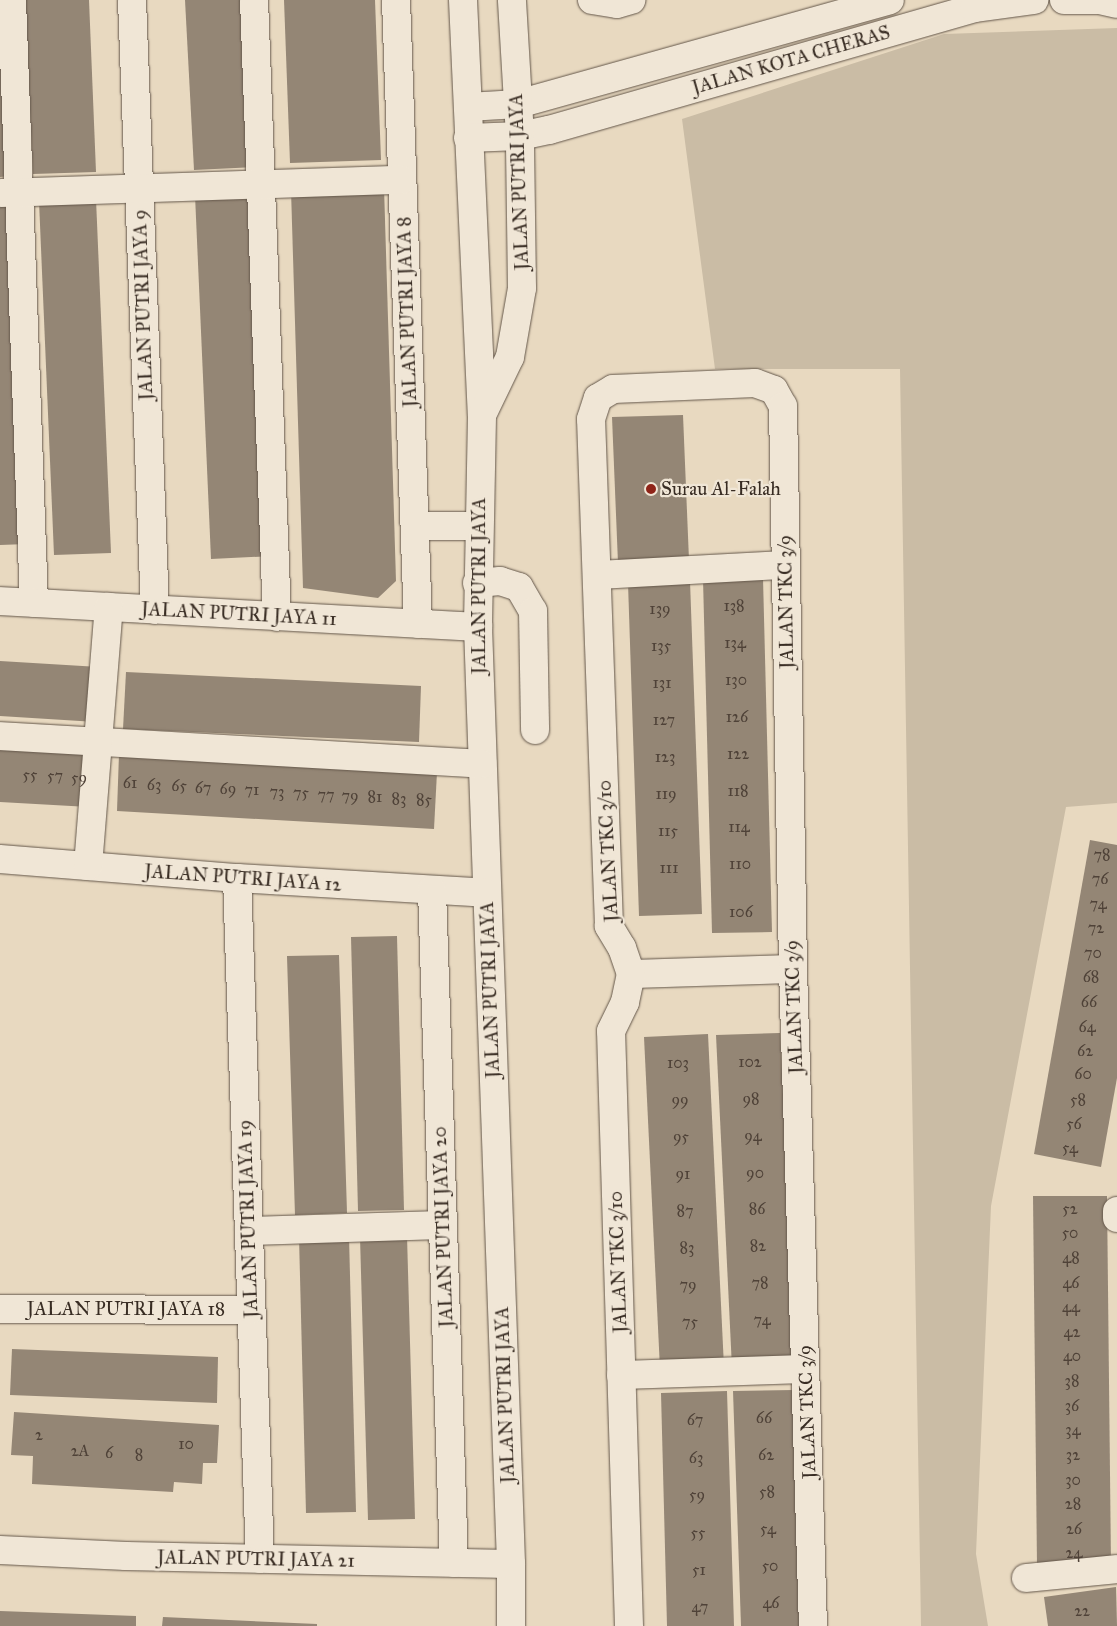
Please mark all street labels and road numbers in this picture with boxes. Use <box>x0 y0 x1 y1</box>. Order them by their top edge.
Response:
street label: JALAN KOTA CHERAS <box>689 21 893 99</box>
street label: JALAN PUTRI JAYA <box>505 93 533 271</box>
street label: JALAN PUTRI JAYA 9 <box>128 209 158 401</box>
street label: JALAN PUTRI JAYA 8 <box>392 216 422 408</box>
street label: JALAN PUTRI JAYA <box>468 498 490 674</box>
street label: JALAN TKC 3/9 <box>773 535 799 669</box>
street label: JALAN PUTRI JAYA 11 <box>141 597 337 631</box>
street label: JALAN TKC 3/10 <box>593 779 623 923</box>
street label: JALAN PUTRI JAYA 12 <box>144 860 342 896</box>
street label: JALAN PUTRI JAYA <box>476 901 504 1079</box>
street label: JALAN TKC 3/9 <box>780 940 808 1074</box>
street label: JALAN PUTRI JAYA 19 <box>233 1119 263 1319</box>
street label: JALAN PUTRI JAYA 20 <box>428 1126 458 1328</box>
street label: JALAN TKC 3/10 <box>604 1191 632 1333</box>
street label: JALAN PUTRI JAYA 18 <box>27 1298 225 1320</box>
street label: JALAN PUTRI JAYA <box>491 1306 519 1484</box>
street label: JALAN TKC 3/9 <box>793 1345 821 1479</box>
street label: JALAN PUTRI JAYA 21 <box>157 1546 355 1572</box>

